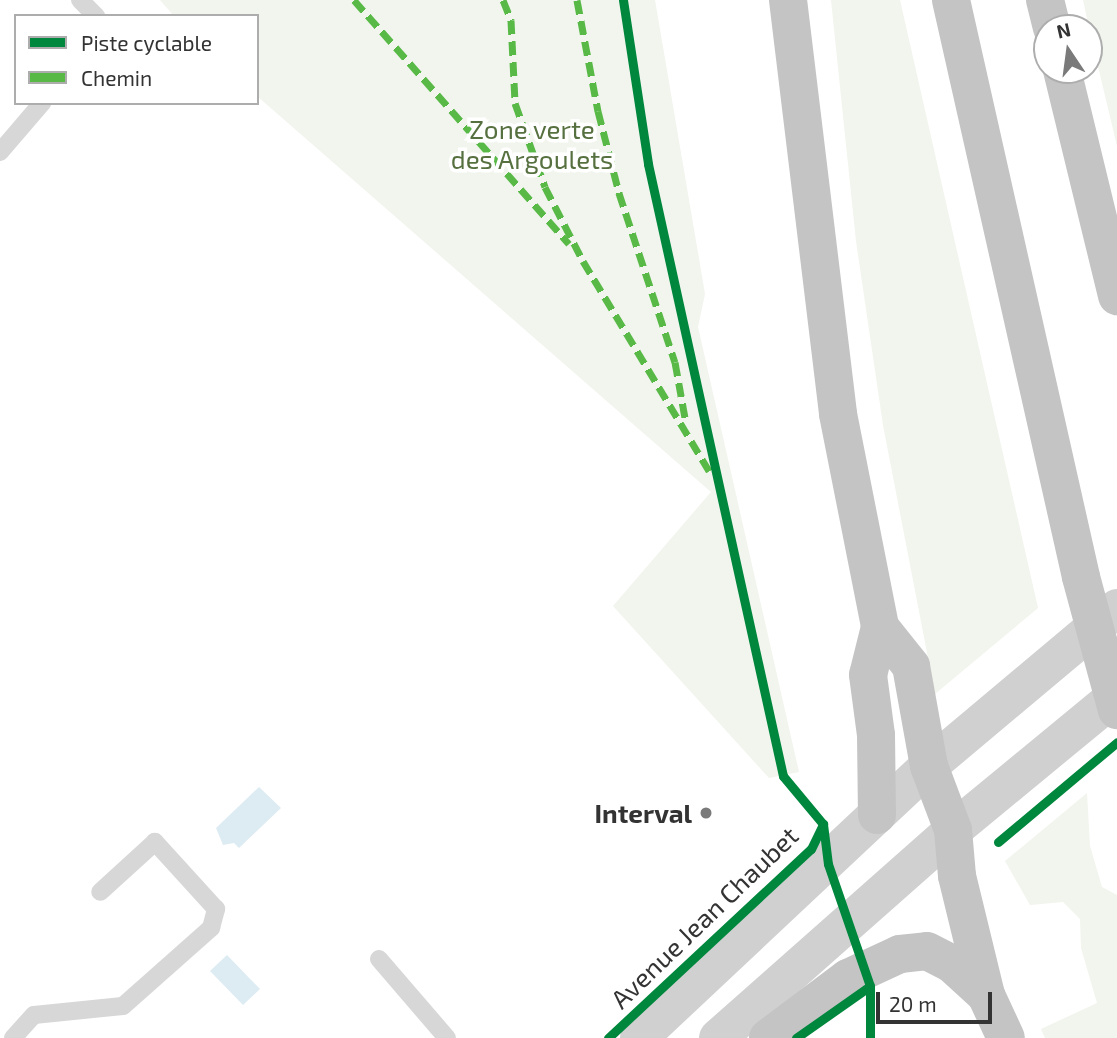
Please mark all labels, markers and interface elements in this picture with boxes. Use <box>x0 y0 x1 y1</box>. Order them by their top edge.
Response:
legend <box>14 14 259 105</box>
north arrow <box>1033 14 1103 84</box>
text: N <box>1054 17 1073 43</box>
text: Piste cyclable <box>81 30 212 55</box>
text: Chemin <box>81 65 152 90</box>
park label: Zone verte des Argoulets <box>450 113 614 174</box>
place label: Interval <box>594 797 692 829</box>
marker: Interval <box>698 805 714 821</box>
street label: Avenue Jean Chaubet <box>604 819 804 1015</box>
scale bar <box>879 978 995 1022</box>
text: 20 m <box>889 991 937 1016</box>

